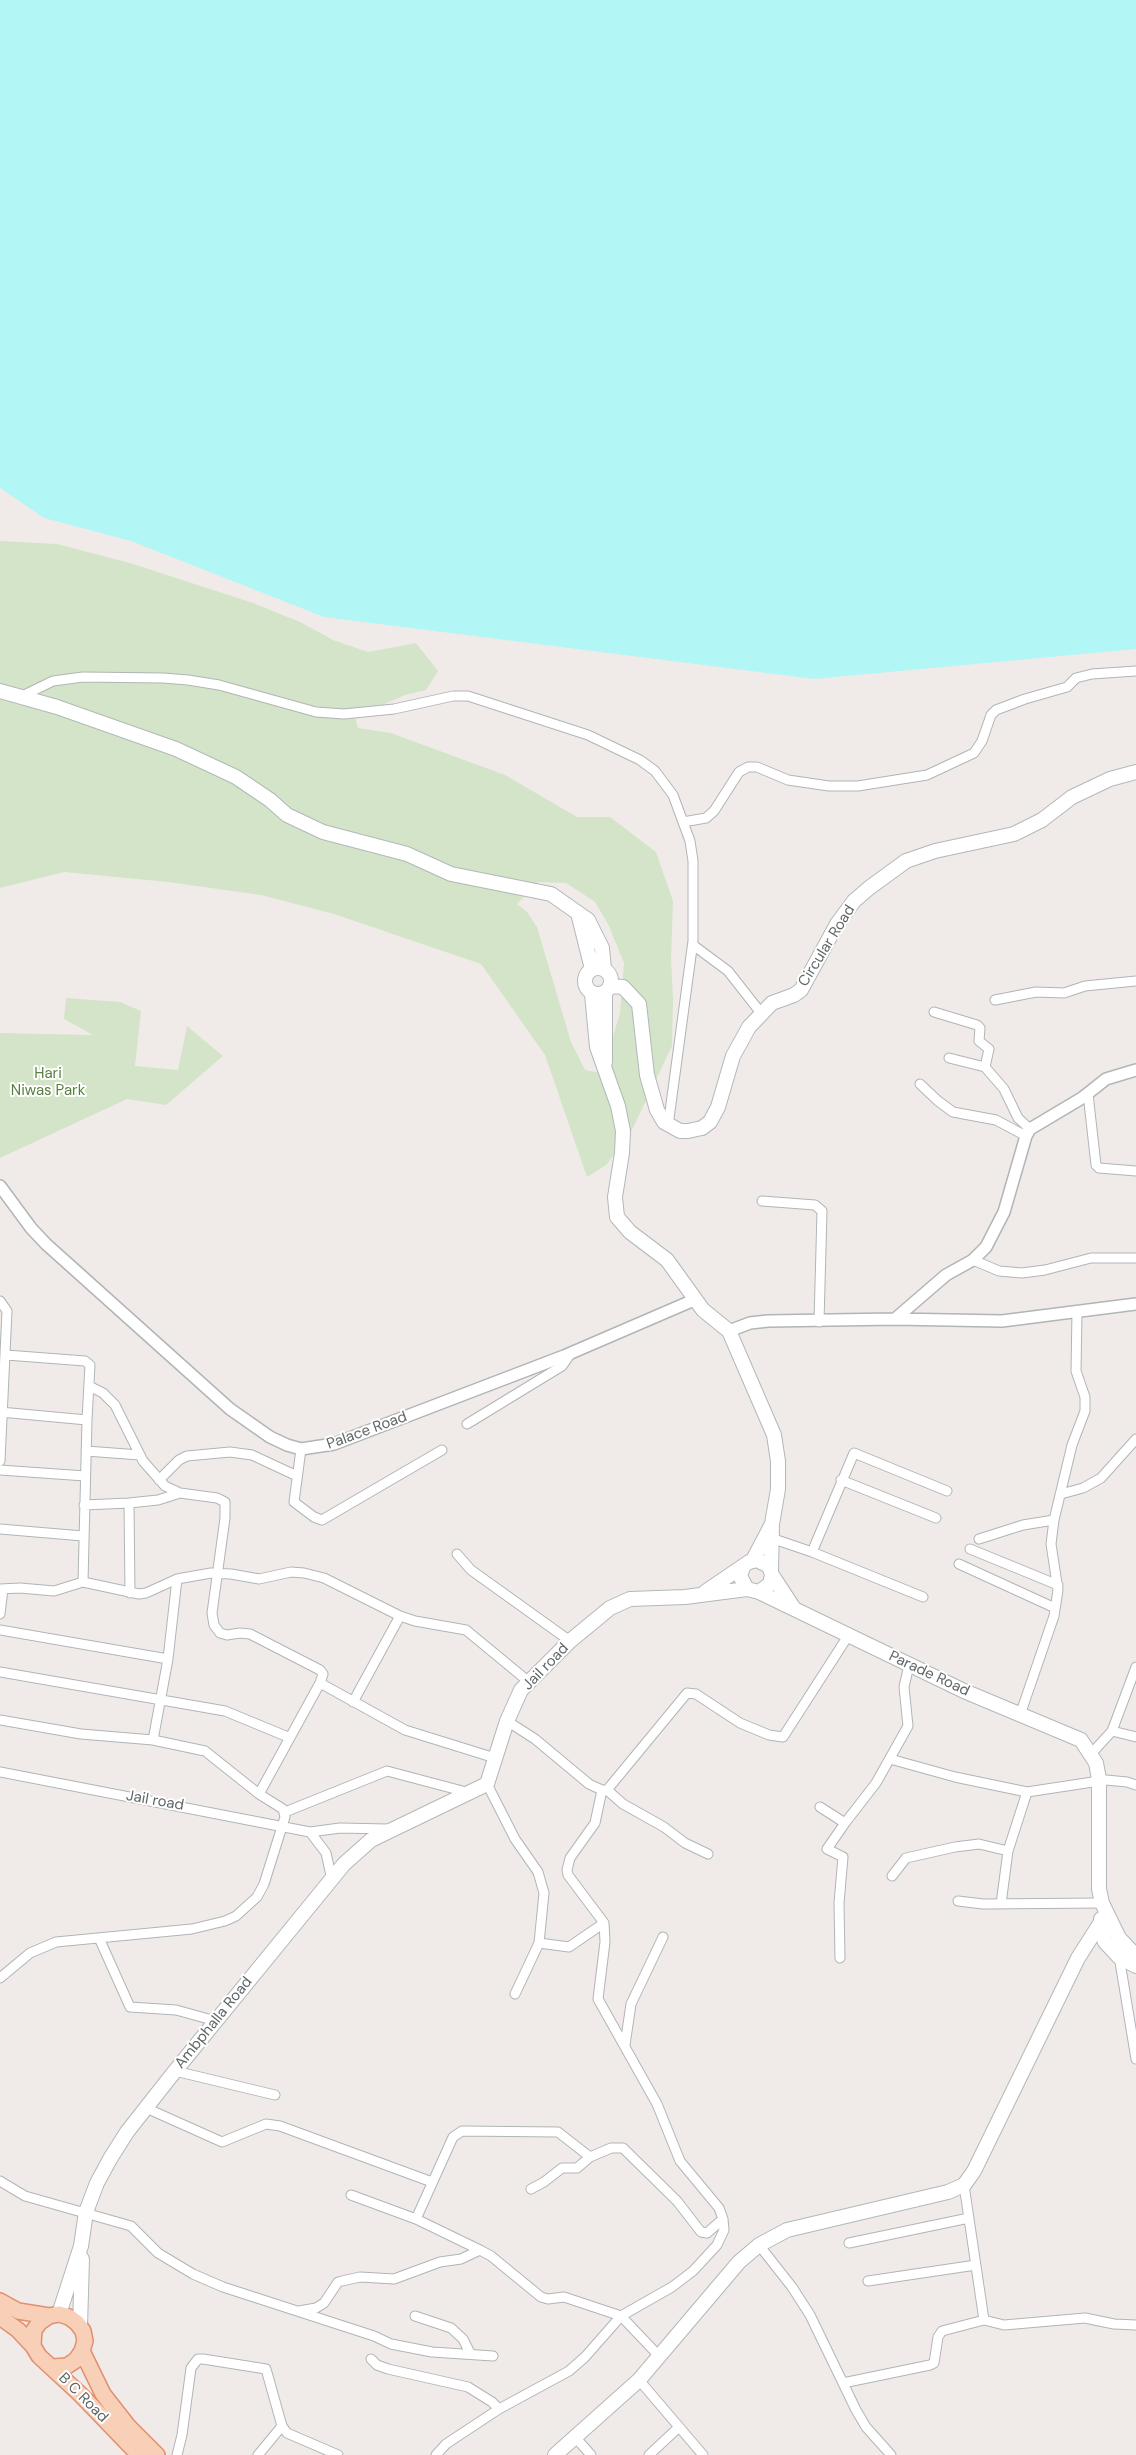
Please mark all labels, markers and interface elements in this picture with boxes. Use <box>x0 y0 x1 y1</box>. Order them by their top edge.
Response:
street label: Circular Road <box>795 902 859 990</box>
park label: Hari Niwas Park <box>11 1065 85 1100</box>
street label: Palace Road <box>324 1408 410 1454</box>
street label: Jail road <box>519 1640 573 1694</box>
street label: Parade Road <box>886 1647 972 1701</box>
street label: Jail road <box>125 1787 185 1815</box>
street label: Ambphalla Road <box>172 1974 256 2072</box>
street label: B C Road <box>54 2369 112 2427</box>

